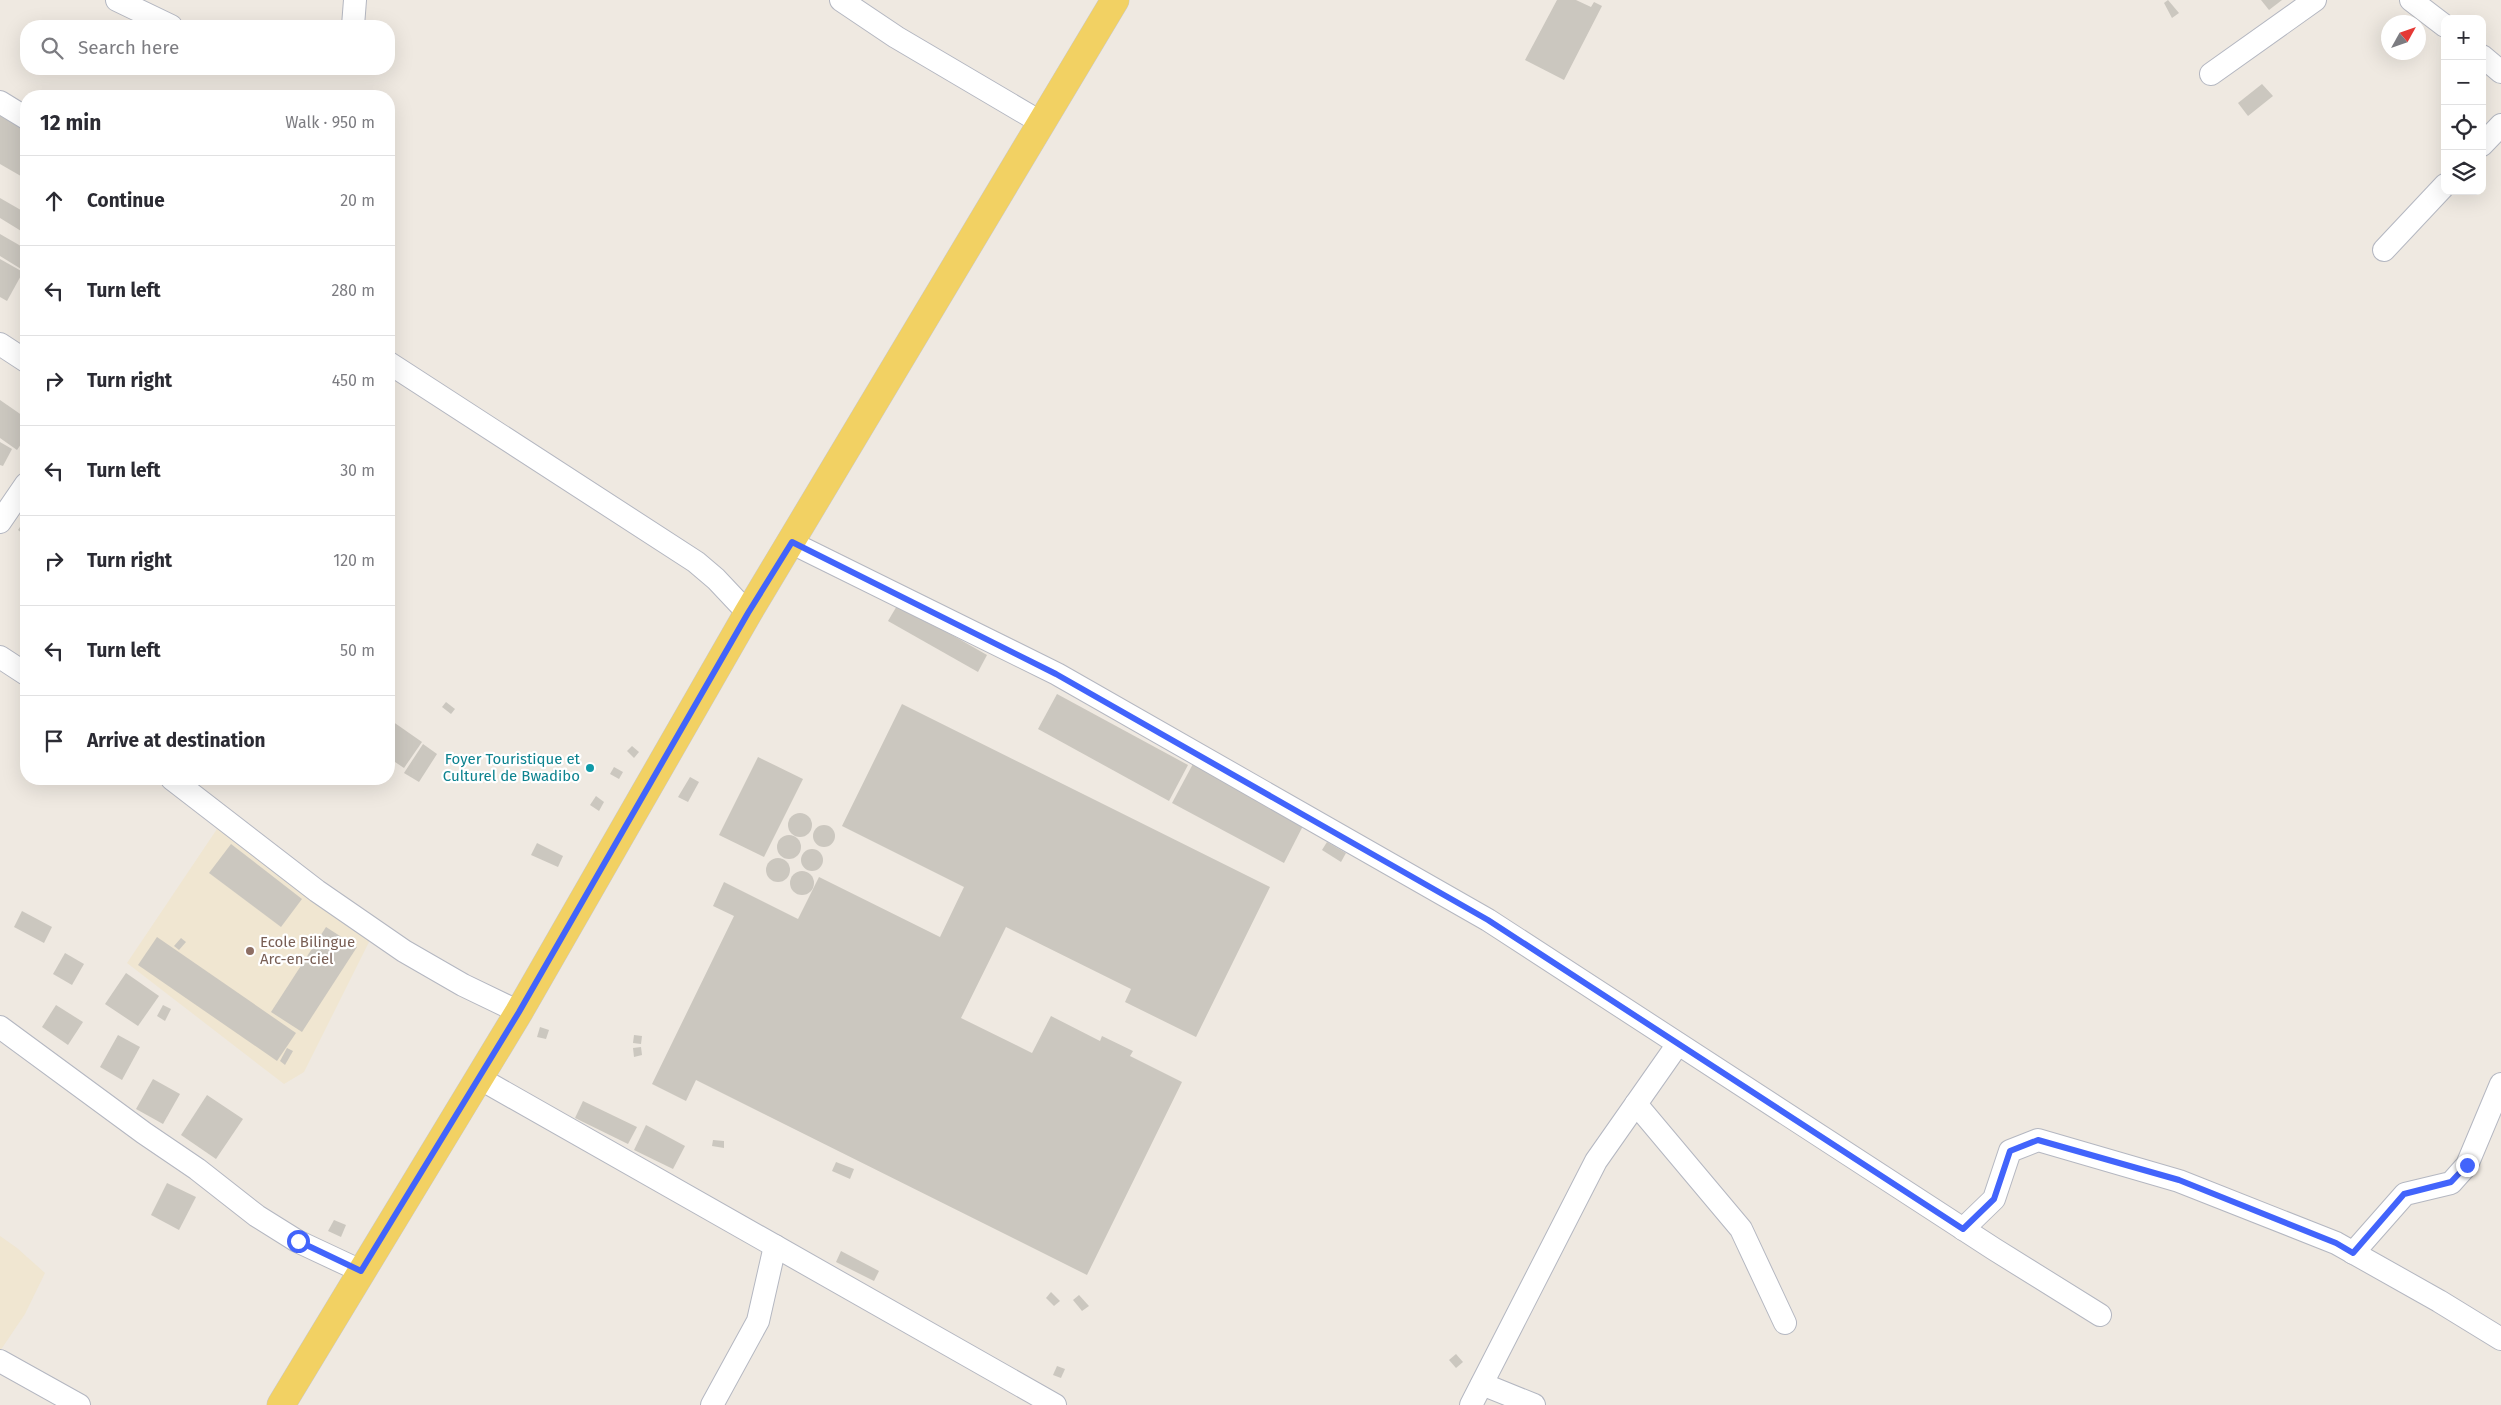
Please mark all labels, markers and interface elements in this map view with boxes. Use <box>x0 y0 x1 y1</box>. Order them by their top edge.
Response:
north arrow <box>2381 15 2426 60</box>
map controls <box>2441 15 2486 195</box>
button: + <box>2441 15 2486 60</box>
search box <box>20 20 395 75</box>
icon: search <box>38 34 66 62</box>
text: Search here <box>78 36 179 59</box>
button: − <box>2441 60 2486 105</box>
button: locate <box>2441 105 2486 150</box>
text: 12 min <box>40 110 101 136</box>
text: Walk · 950 m <box>285 113 375 132</box>
button: layers <box>2441 150 2486 195</box>
icon: ahead <box>40 187 68 215</box>
text: Continue <box>87 189 165 212</box>
text: 20 m <box>340 191 375 210</box>
icon: left <box>40 277 68 305</box>
text: Turn left <box>87 279 161 302</box>
text: 280 m <box>331 281 375 300</box>
icon: right <box>40 367 68 395</box>
text: Turn right <box>87 369 172 392</box>
text: 450 m <box>332 371 375 390</box>
icon: left <box>40 457 68 485</box>
text: Turn left <box>87 459 161 482</box>
text: 30 m <box>340 461 375 480</box>
icon: right <box>40 547 68 575</box>
text: Turn right <box>87 549 172 572</box>
text: 120 m <box>333 551 375 570</box>
icon: left <box>40 637 68 665</box>
text: Turn left <box>87 639 161 662</box>
text: 50 m <box>340 641 375 660</box>
icon: arrive <box>40 727 68 755</box>
text: Arrive at destination <box>87 729 266 752</box>
place label: Foyer Touristique et Culturel de Bwadibo <box>443 750 581 785</box>
marker: Foyer Touristique et Culturel de Bwadibo <box>584 762 596 774</box>
place label: Ecole Bilingue Arc-en-ciel <box>260 933 355 968</box>
marker: Ecole Bilingue Arc-en-ciel <box>244 945 256 957</box>
route end <box>2456 1154 2479 1177</box>
route start <box>287 1230 310 1253</box>

